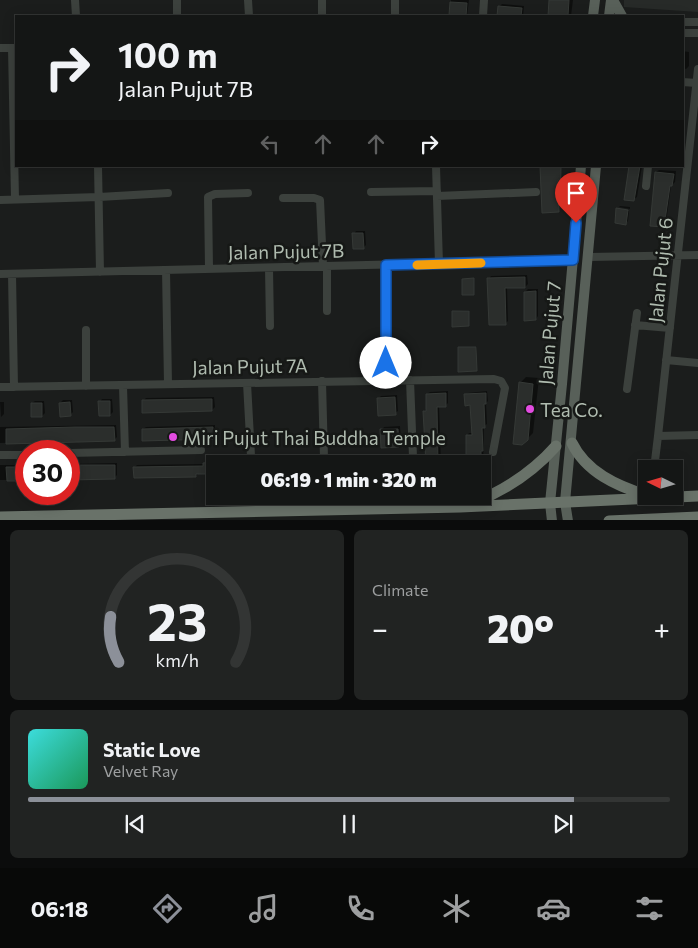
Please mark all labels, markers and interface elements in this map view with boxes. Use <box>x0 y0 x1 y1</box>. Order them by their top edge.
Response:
text: 100 m <box>118 32 218 75</box>
icon: right <box>35 35 100 100</box>
text: Jalan Pujut 7B <box>118 75 253 102</box>
icon: left <box>256 130 284 158</box>
icon: ahead <box>309 130 337 158</box>
icon: ahead <box>362 130 390 158</box>
icon: right <box>415 130 443 158</box>
pin <box>555 172 597 223</box>
icon: arrive <box>562 179 590 207</box>
street label: Jalan Pujut 6 <box>643 216 677 324</box>
street label: Jalan Pujut 7B <box>228 238 344 264</box>
street label: Jalan Pujut 7 <box>533 280 565 386</box>
position arrow <box>359 336 411 388</box>
street label: Jalan Pujut 7A <box>192 353 308 379</box>
place label: Tea Co. <box>540 398 603 421</box>
marker: Tea Co. <box>524 403 536 415</box>
place label: Miri Pujut Thai Buddha Temple <box>183 426 446 449</box>
marker: Miri Pujut Thai Buddha Temple <box>167 431 179 443</box>
speed limit sign: 30 <box>15 440 80 505</box>
north arrow <box>638 460 682 505</box>
map controls <box>638 460 683 505</box>
text: 06:19 · 1 min · 320 m <box>260 468 437 491</box>
text: Climate <box>372 580 428 599</box>
text: 23 <box>147 588 207 652</box>
text: 20° <box>487 604 554 651</box>
text: − <box>372 611 388 645</box>
text: + <box>654 611 670 645</box>
text: km/h <box>155 649 199 671</box>
text: Static Love <box>103 738 200 761</box>
text: Velvet Ray <box>103 761 178 780</box>
icon: previous <box>121 810 149 838</box>
icon: pause <box>335 810 363 838</box>
icon: next <box>549 810 577 838</box>
icon: directions <box>150 891 185 926</box>
icon: music <box>246 891 281 926</box>
icon: phone <box>343 891 378 926</box>
icon: climate <box>439 891 474 926</box>
icon: car <box>536 891 571 926</box>
icon: filters <box>632 891 667 926</box>
text: 06:18 <box>31 895 88 922</box>

